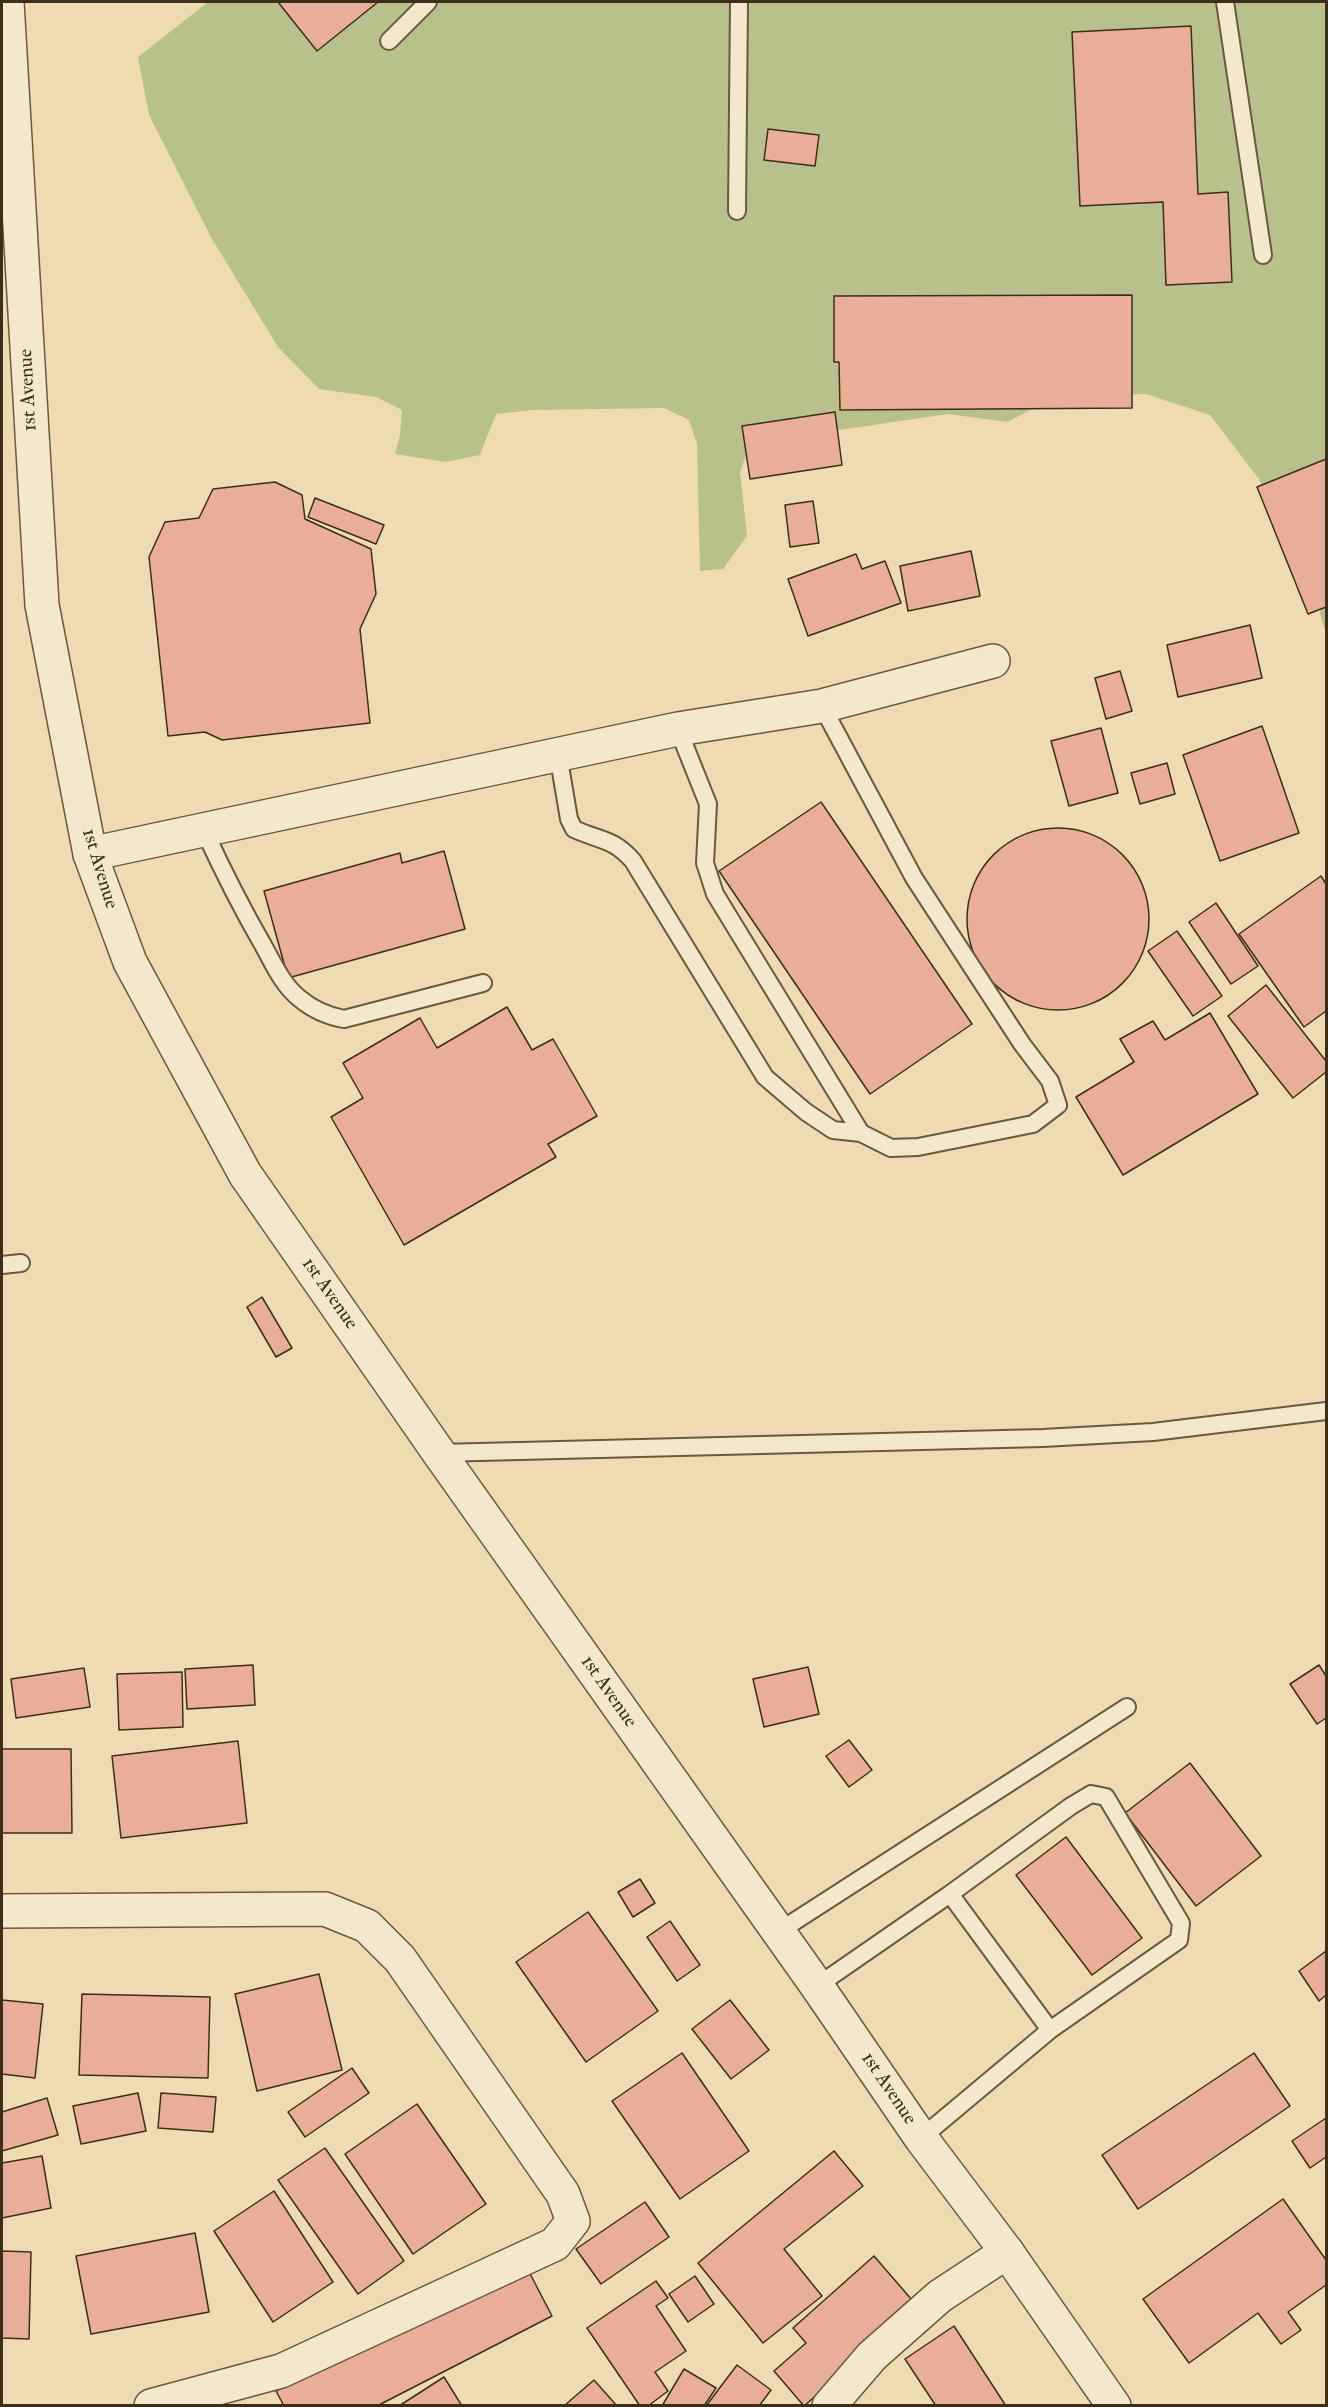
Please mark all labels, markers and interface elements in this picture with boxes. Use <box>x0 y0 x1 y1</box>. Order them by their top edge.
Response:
street label: 1st Avenue <box>15 348 43 432</box>
street label: 1st Avenue <box>75 826 123 912</box>
street label: 1st Avenue <box>295 1253 363 1335</box>
street label: 1st Avenue <box>574 1651 642 1733</box>
street label: 1st Avenue <box>855 2048 921 2130</box>

